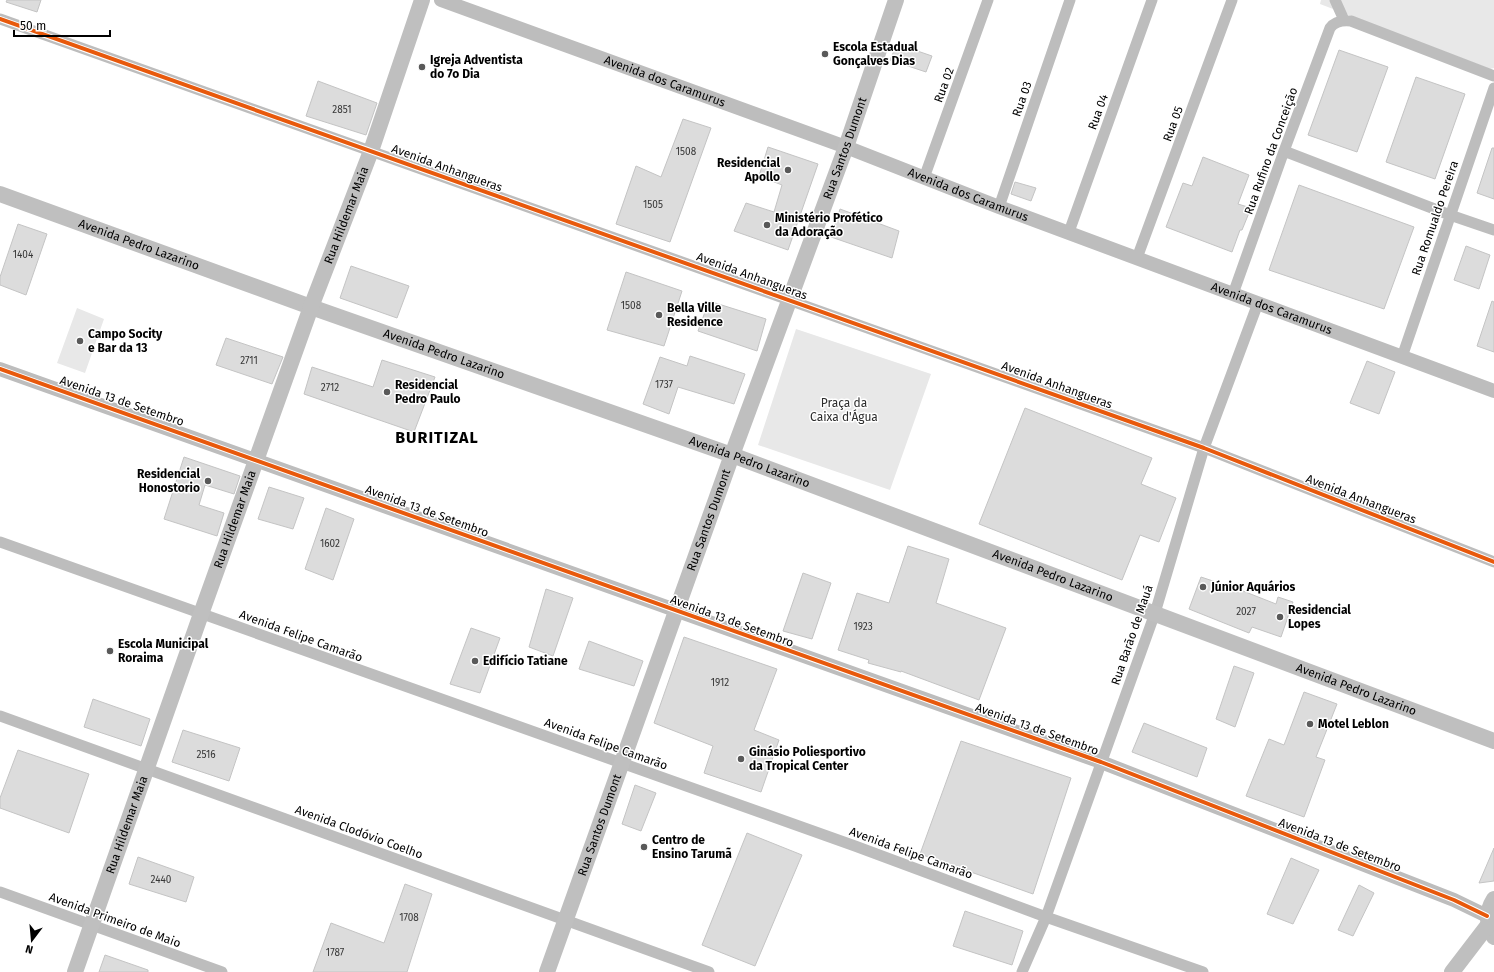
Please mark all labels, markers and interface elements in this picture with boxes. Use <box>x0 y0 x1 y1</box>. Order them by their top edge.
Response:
scale bar <box>14 12 110 38</box>
text: 50 m <box>20 19 46 33</box>
place label: Escola Estadual Gonçalves Dias <box>833 40 918 69</box>
marker: Escola Estadual Gonçalves Dias <box>820 49 830 59</box>
place label: Igreja Adventista do 7o Dia <box>430 53 523 81</box>
street label: Avenida dos Caramurus <box>602 53 728 110</box>
marker: Igreja Adventista do 7o Dia <box>417 62 427 72</box>
street label: Rua 02 <box>931 65 957 105</box>
street label: Rua 03 <box>1009 79 1035 119</box>
street label: Rua Rufino da Conceição <box>1241 86 1301 216</box>
street label: Rua 04 <box>1085 92 1111 132</box>
street label: Rua Santos Dumont <box>820 95 870 201</box>
house number: 2851 <box>332 104 352 116</box>
street label: Rua 05 <box>1160 104 1186 144</box>
street label: Avenida Anhangueras <box>390 141 505 195</box>
house number: 1508 <box>676 146 697 158</box>
place label: Residencial Apollo <box>717 156 780 184</box>
street label: Rua Romualdo Pereira <box>1409 159 1461 277</box>
street label: Rua Hildemar Maia <box>321 165 371 266</box>
marker: Residencial Apollo <box>783 165 793 175</box>
street label: Avenida dos Caramurus <box>906 165 1031 224</box>
house number: 1505 <box>643 199 663 211</box>
place label: Ministério Profético da Adoração <box>775 211 883 240</box>
street label: Avenida Pedro Lazarino <box>77 216 201 273</box>
marker: Ministério Profético da Adoração <box>762 220 772 230</box>
house number: 1404 <box>13 249 34 261</box>
street label: Avenida Anhangueras <box>695 249 810 303</box>
street label: Avenida dos Caramurus <box>1209 279 1334 337</box>
house number: 1508 <box>621 300 642 312</box>
place label: Bella Ville Residence <box>667 301 723 329</box>
marker: Bella Ville Residence <box>654 310 664 320</box>
street label: Avenida Pedro Lazarino <box>382 326 507 382</box>
place label: Campo Socity e Bar da 13 <box>88 327 163 355</box>
marker: Campo Socity e Bar da 13 <box>75 336 85 346</box>
house number: 2711 <box>240 355 258 367</box>
street label: Avenida Anhangueras <box>1000 358 1115 412</box>
street label: Avenida 13 de Setembro <box>58 373 186 429</box>
place label: Residencial Pedro Paulo <box>395 378 461 406</box>
house number: 1737 <box>655 379 674 391</box>
house number: 2712 <box>321 382 339 394</box>
marker: Residencial Pedro Paulo <box>382 387 392 397</box>
park label: Praça da Caixa d'Água <box>810 396 878 424</box>
district label: BURITIZAL <box>395 428 479 447</box>
street label: Avenida Pedro Lazarino <box>687 433 812 491</box>
street label: Rua Santos Dumont <box>684 466 734 573</box>
place label: Residencial Honostorio <box>137 467 200 495</box>
street label: Rua Hildemar Maia <box>211 468 259 570</box>
street label: Avenida Anhangueras <box>1304 472 1418 527</box>
marker: Residencial Honostorio <box>203 476 213 486</box>
street label: Avenida 13 de Setembro <box>363 482 491 540</box>
house number: 1602 <box>320 538 340 550</box>
street label: Avenida Pedro Lazarino <box>991 547 1115 604</box>
place label: Júnior Aquários <box>1210 580 1296 594</box>
marker: Júnior Aquários <box>1198 582 1208 592</box>
street label: Rua Barão de Mauá <box>1108 583 1156 687</box>
street label: Avenida 13 de Setembro <box>668 592 796 650</box>
place label: Residencial Lopes <box>1288 603 1351 631</box>
house number: 2027 <box>1236 606 1256 618</box>
street label: Avenida Felipe Camarão <box>238 607 364 665</box>
marker: Residencial Lopes <box>1275 612 1285 622</box>
house number: 1923 <box>853 621 873 633</box>
place label: Escola Municipal Roraima <box>118 637 209 665</box>
marker: Escola Municipal Roraima <box>105 646 115 656</box>
place label: Edifício Tatiane <box>483 654 568 668</box>
marker: Edifício Tatiane <box>470 656 480 666</box>
street label: Avenida Pedro Lazarino <box>1294 660 1419 718</box>
house number: 1912 <box>711 677 729 689</box>
street label: Avenida 13 de Setembro <box>973 700 1101 758</box>
street label: Avenida Felipe Camarão <box>543 715 669 773</box>
place label: Motel Leblon <box>1318 717 1389 731</box>
marker: Motel Leblon <box>1305 719 1315 729</box>
place label: Ginásio Poliesportivo da Tropical Center <box>749 745 866 773</box>
house number: 2516 <box>196 749 216 761</box>
marker: Ginásio Poliesportivo da Tropical Center <box>736 754 746 764</box>
street label: Rua Santos Dumont <box>575 772 624 878</box>
street label: Rua Hildemar Maia <box>103 774 151 876</box>
street label: Avenida Clodóvio Coelho <box>293 802 425 862</box>
street label: Avenida 13 de Setembro <box>1277 815 1403 875</box>
street label: Avenida Felipe Camarão <box>848 824 974 882</box>
place label: Centro de Ensino Tarumã <box>652 833 732 861</box>
marker: Centro de Ensino Tarumã <box>639 842 649 852</box>
house number: 2440 <box>151 874 172 886</box>
street label: Avenida Primeiro de Maio <box>47 890 183 950</box>
house number: 1708 <box>399 912 419 924</box>
north arrow <box>12 920 52 960</box>
text: N <box>24 942 35 956</box>
house number: 1787 <box>326 947 345 959</box>

